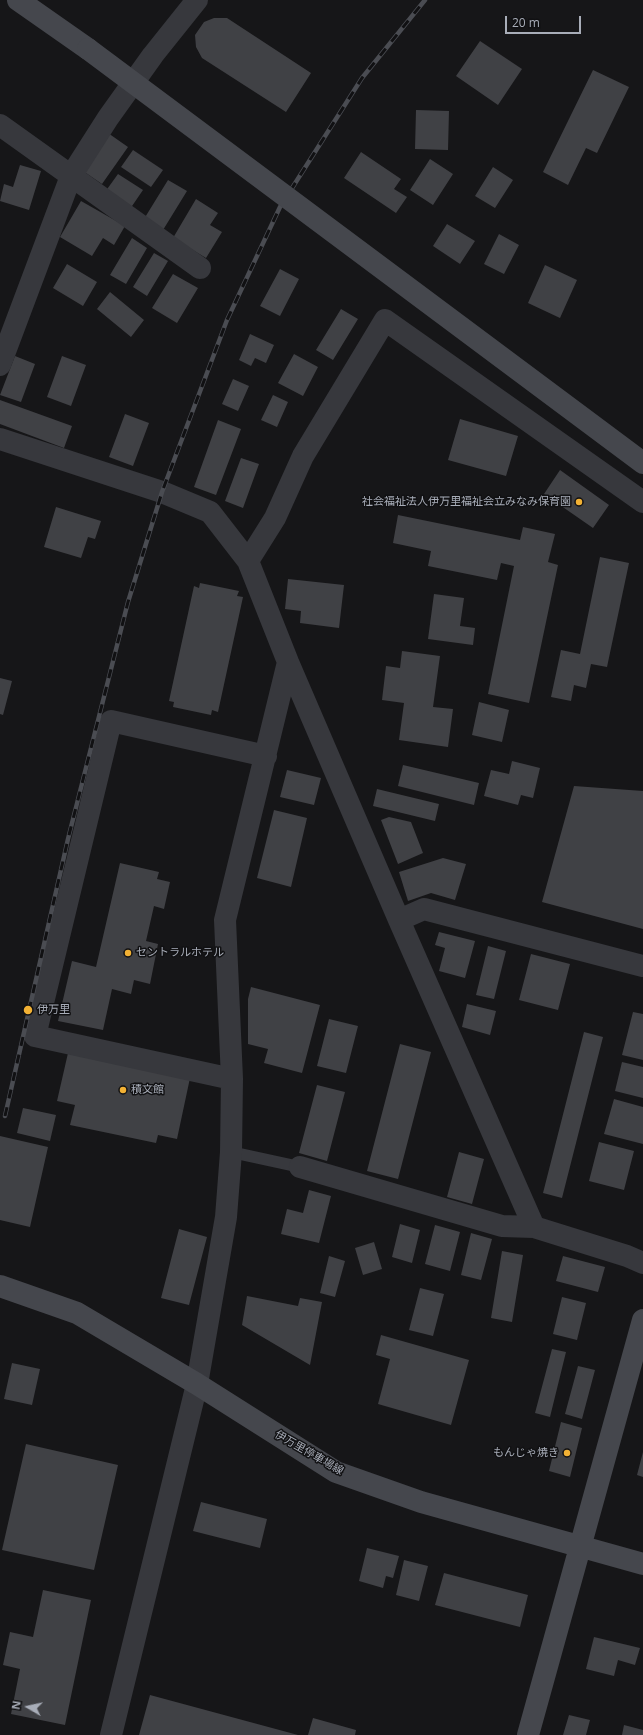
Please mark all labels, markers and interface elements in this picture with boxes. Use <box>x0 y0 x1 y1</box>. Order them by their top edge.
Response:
scale bar <box>507 8 583 34</box>
text: 20 m <box>512 14 540 31</box>
place label: 社会福祉法人伊万里福祉会立みなみ保育園 <box>362 495 571 509</box>
marker: 社会福祉法人伊万里福祉会立みなみ保育園 <box>574 497 584 507</box>
place label: セントラルホテル <box>136 946 224 960</box>
marker: セントラルホテル <box>123 948 133 958</box>
place label: 伊万里 <box>37 1003 70 1017</box>
marker: 伊万里 <box>22 1004 34 1016</box>
place label: 積文館 <box>131 1083 164 1097</box>
marker: 積文館 <box>118 1085 128 1095</box>
street label: 伊万里停車場線 <box>272 1428 346 1478</box>
place label: もんじゃ焼き <box>493 1446 559 1460</box>
marker: もんじゃ焼き <box>562 1448 572 1458</box>
north arrow <box>8 1687 48 1727</box>
text: N <box>8 1699 24 1711</box>

